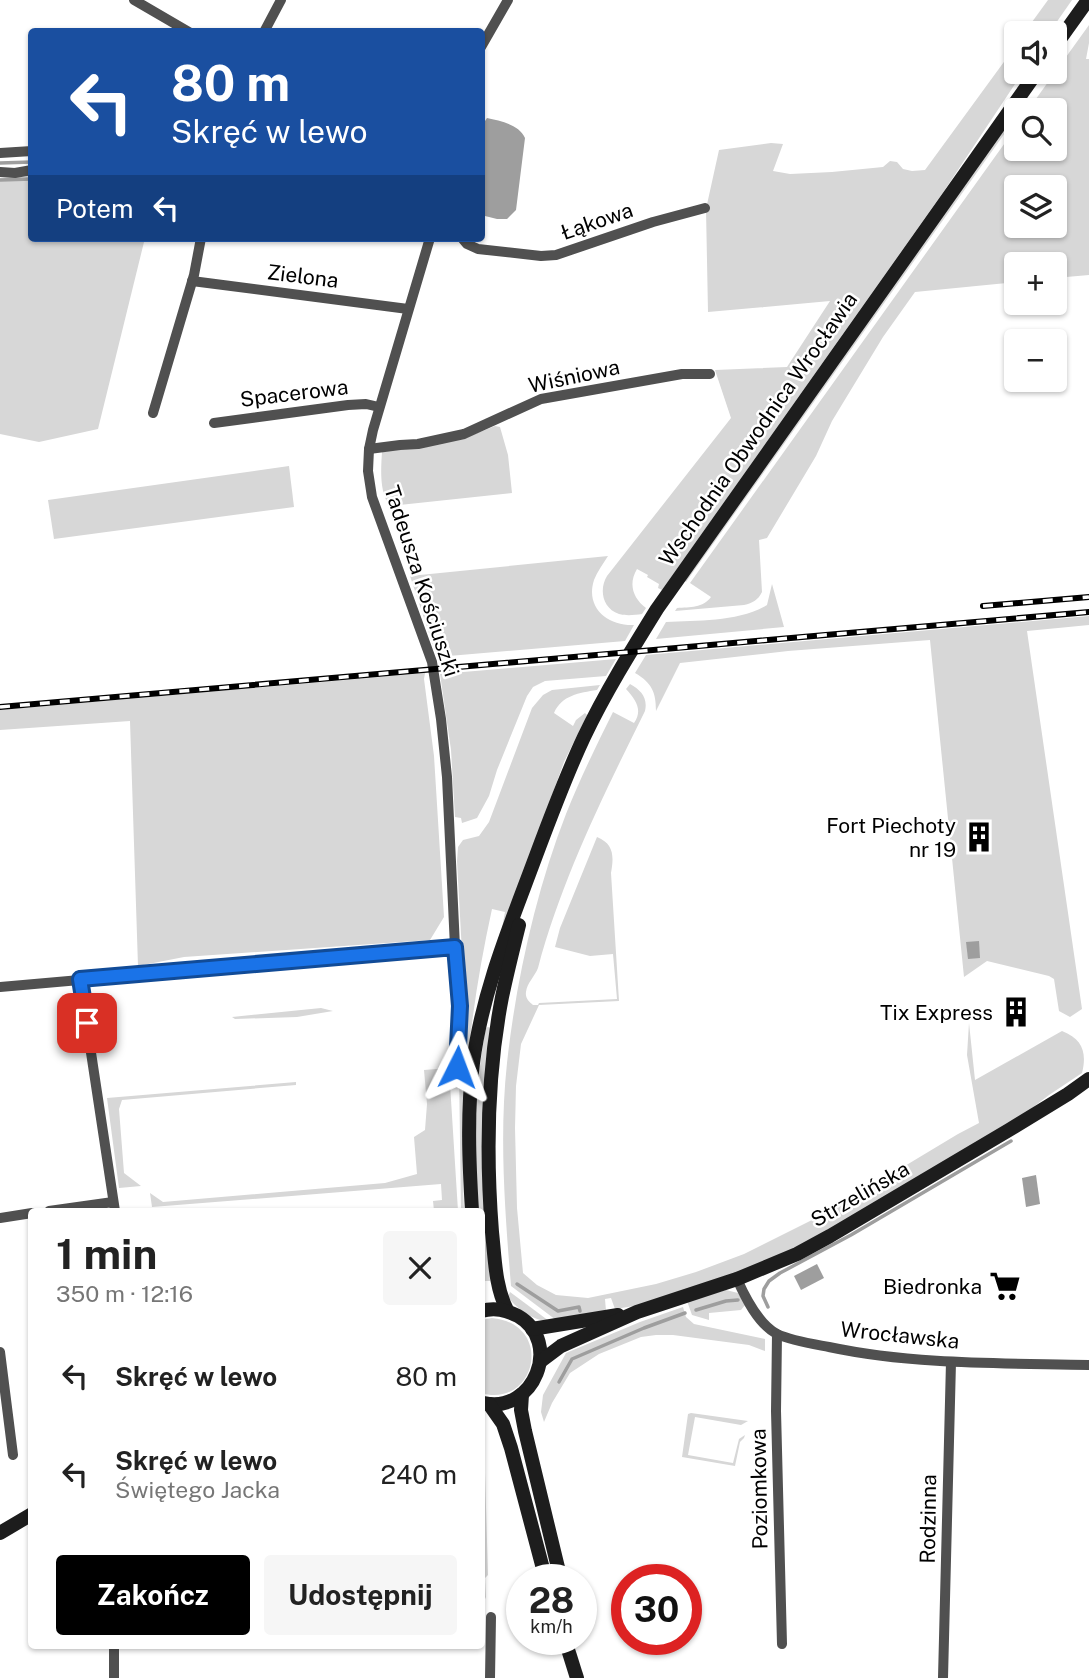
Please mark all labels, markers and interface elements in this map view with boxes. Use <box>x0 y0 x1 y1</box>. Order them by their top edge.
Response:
map controls <box>1004 21 1067 392</box>
button: sound <box>1004 21 1067 84</box>
text: 80 m <box>171 54 290 112</box>
icon: left <box>56 56 147 147</box>
button: search <box>1004 98 1067 161</box>
text: Skręć w lewo <box>171 113 368 150</box>
button: layers <box>1004 175 1067 238</box>
icon: left <box>147 189 185 227</box>
text: Potem <box>56 193 133 224</box>
street label: Łąkowa <box>558 197 636 245</box>
button: + <box>1004 252 1067 315</box>
street label: Zielona <box>266 259 340 293</box>
street label: Wschodnia Obwodnica Wrocławia <box>654 288 862 570</box>
button: − <box>1004 329 1067 392</box>
street label: Wiśniowa <box>526 354 622 398</box>
street label: Spacerowa <box>238 374 350 412</box>
street label: Tadeusza Kościuszki <box>379 482 465 680</box>
place label: Fort Piechoty nr 19 <box>826 813 956 862</box>
building icon: Fort Piechoty nr 19 <box>962 820 996 854</box>
pin <box>57 993 117 1053</box>
building icon: Tix Express <box>999 995 1033 1029</box>
place label: Tix Express <box>880 1000 993 1025</box>
icon: arrive <box>68 1004 106 1042</box>
position arrow <box>420 1030 494 1104</box>
street label: Strzelińska <box>806 1156 914 1232</box>
text: 1 min <box>56 1229 157 1278</box>
button: close <box>383 1231 457 1305</box>
supermarket icon: Biedronka <box>988 1269 1022 1303</box>
place label: Biedronka <box>883 1274 982 1299</box>
text: 350 m · 12:16 <box>56 1280 193 1307</box>
street label: Wrocławska <box>839 1316 961 1354</box>
icon: left <box>56 1357 94 1395</box>
text: Skręć w lewo <box>115 1361 277 1392</box>
text: 80 m <box>396 1361 457 1392</box>
street label: Poziomkowa <box>745 1428 773 1550</box>
text: Skręć w lewo <box>115 1445 277 1476</box>
icon: left <box>56 1455 94 1493</box>
text: 240 m <box>380 1459 457 1490</box>
street label: Rodzinna <box>915 1474 941 1564</box>
text: Świętego Jacka <box>115 1476 280 1503</box>
button: Zakończ <box>56 1555 250 1635</box>
button: Udostępnij <box>264 1555 457 1635</box>
speed limit sign: 30 <box>611 1564 702 1655</box>
text: 28 <box>529 1580 574 1621</box>
text: km/h <box>530 1616 573 1637</box>

